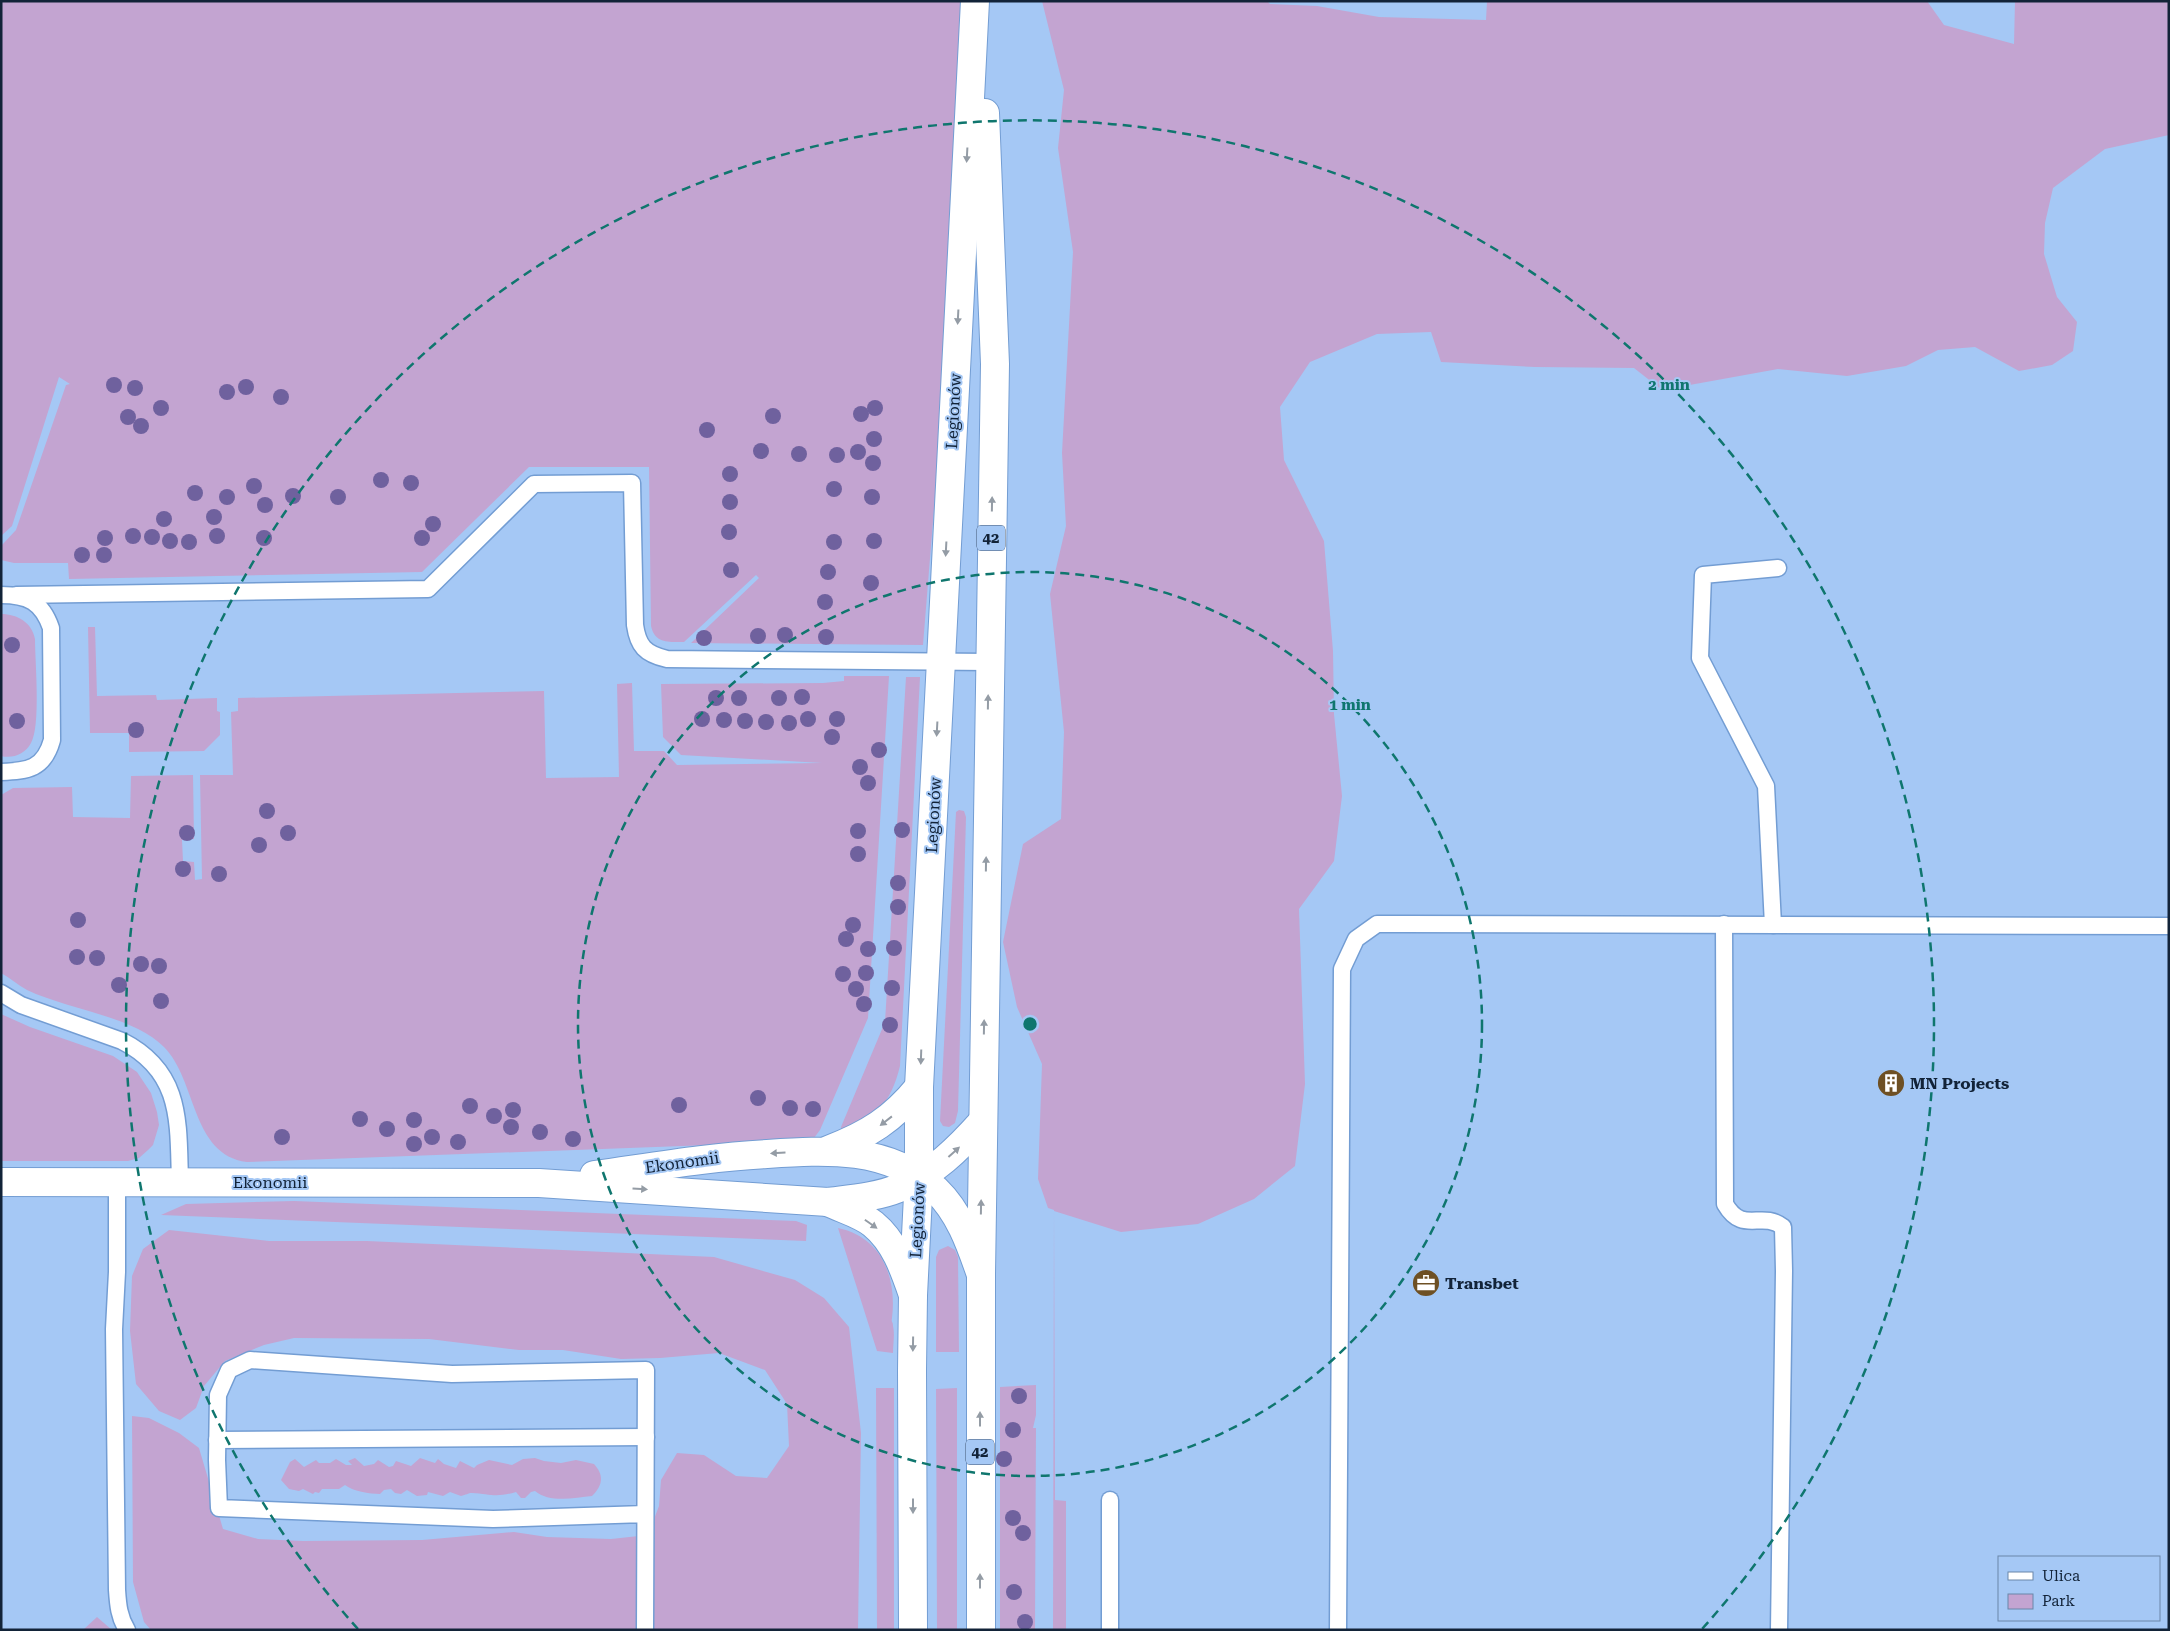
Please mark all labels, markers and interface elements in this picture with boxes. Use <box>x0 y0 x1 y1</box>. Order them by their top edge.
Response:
one-way arrow <box>962 147 970 163</box>
one-way arrow <box>954 309 962 325</box>
street label: Legionów <box>942 372 965 449</box>
text: 2 min <box>1648 376 1690 394</box>
one-way arrow <box>988 496 996 512</box>
road number: 42 <box>977 526 1005 550</box>
one-way arrow <box>942 542 950 558</box>
one-way arrow <box>985 693 993 709</box>
text: 1 min <box>1329 696 1371 714</box>
one-way arrow <box>933 721 941 737</box>
street label: Legionów <box>922 776 945 853</box>
one-way arrow <box>982 856 990 872</box>
centre of rings <box>1021 1015 1039 1033</box>
one-way arrow <box>980 1018 988 1034</box>
one-way arrow <box>916 1049 924 1065</box>
building icon: MN Projects <box>1876 1068 1906 1098</box>
place label: MN Projects <box>1910 1074 2009 1093</box>
one-way arrow <box>879 1116 892 1127</box>
one-way arrow <box>947 1146 959 1158</box>
street label: Ekonomii <box>644 1148 720 1177</box>
one-way arrow <box>770 1149 786 1157</box>
street label: Ekonomii <box>233 1173 307 1192</box>
street label: Legionów <box>906 1181 929 1258</box>
one-way arrow <box>632 1186 648 1194</box>
one-way arrow <box>978 1199 986 1215</box>
one-way arrow <box>864 1219 878 1229</box>
office icon: Transbet <box>1411 1268 1441 1298</box>
place label: Transbet <box>1445 1274 1519 1293</box>
one-way arrow <box>908 1336 916 1352</box>
one-way arrow <box>976 1410 984 1426</box>
road number: 42 <box>966 1440 994 1464</box>
one-way arrow <box>909 1498 917 1514</box>
legend <box>1998 1556 2160 1621</box>
text: Ulica <box>2042 1567 2080 1585</box>
one-way arrow <box>976 1573 984 1589</box>
text: Park <box>2042 1592 2076 1610</box>

